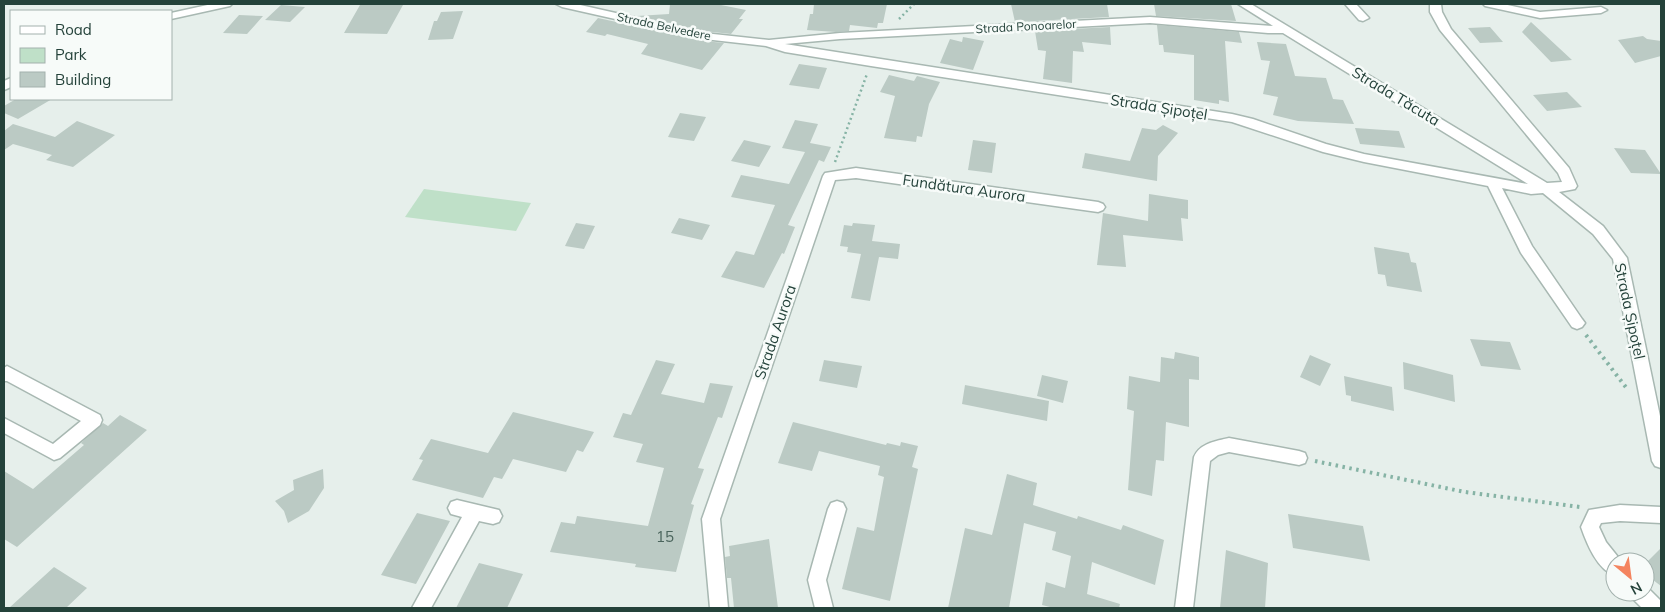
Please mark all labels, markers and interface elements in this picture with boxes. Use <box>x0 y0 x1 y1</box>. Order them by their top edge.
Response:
street label: Strada Belvedere <box>616 9 712 43</box>
legend <box>10 10 172 100</box>
street label: Strada Ponoarelor <box>975 16 1077 36</box>
text: Road <box>55 20 92 39</box>
text: Park <box>55 45 87 64</box>
street label: Strada Tăcuta <box>1349 62 1443 130</box>
text: Building <box>55 70 111 89</box>
street label: Strada Șipoțel <box>1109 90 1209 124</box>
street label: Fundătura Aurora <box>901 170 1027 206</box>
street label: Strada Șipoțel <box>1611 261 1649 361</box>
street label: Strada Aurora <box>750 282 800 382</box>
house number: 15 <box>656 527 674 546</box>
north arrow <box>1605 552 1655 602</box>
text: N <box>1627 578 1645 599</box>

